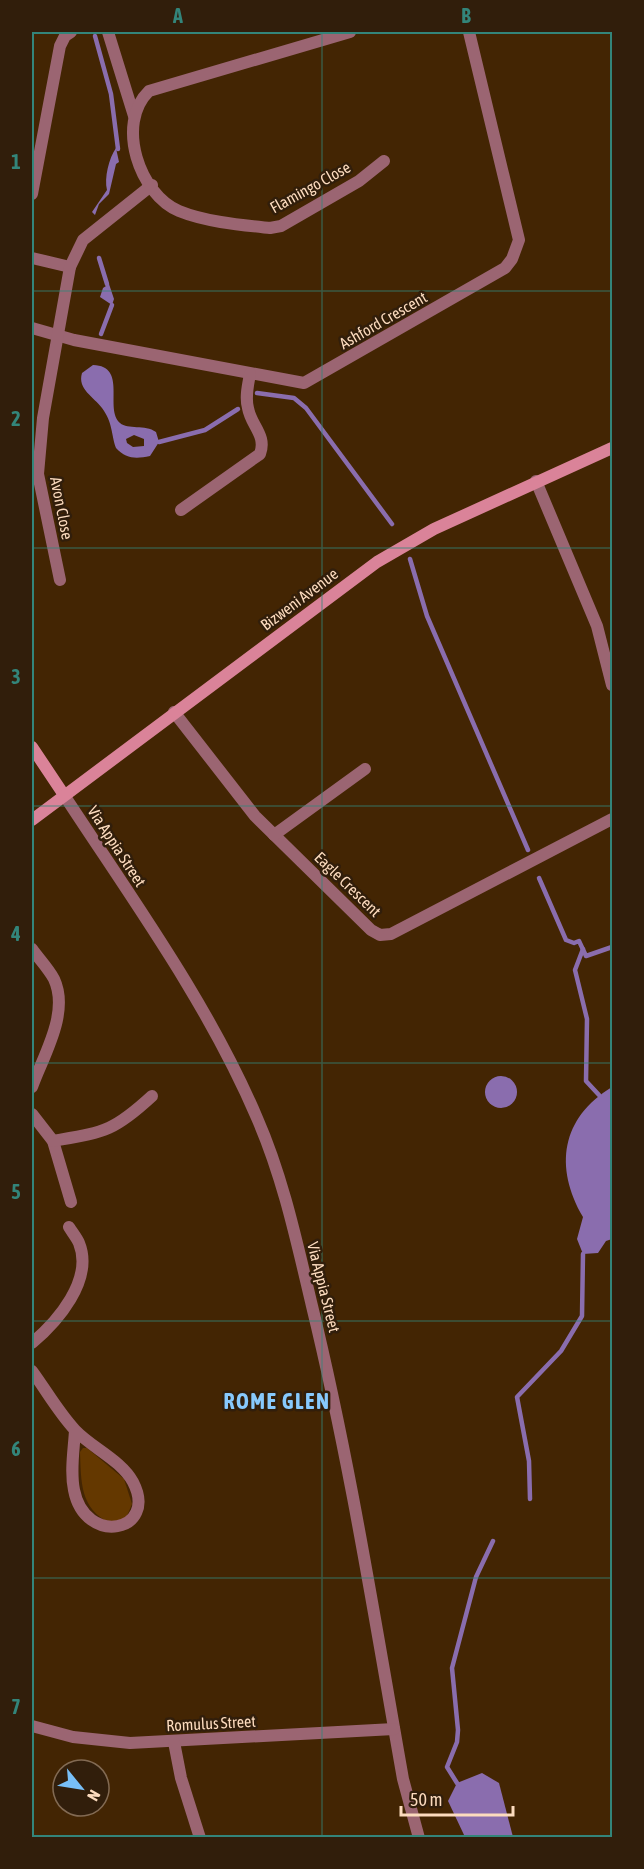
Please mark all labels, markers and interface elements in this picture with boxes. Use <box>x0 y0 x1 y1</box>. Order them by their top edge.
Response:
text: A <box>172 4 183 27</box>
text: B <box>461 4 471 27</box>
text: 1 <box>11 150 21 173</box>
street label: Flamingo Close <box>267 158 354 217</box>
street label: Ashford Crescent <box>336 287 430 352</box>
text: 2 <box>11 407 21 430</box>
street label: Avon Close <box>47 475 77 541</box>
street label: Bizweni Avenue <box>257 564 341 634</box>
text: 3 <box>11 665 21 688</box>
street label: Via Appia Street <box>83 802 150 891</box>
street label: Eagle Crescent <box>310 848 385 921</box>
text: 4 <box>10 922 21 945</box>
text: 5 <box>11 1180 21 1203</box>
street label: Via Appia Street <box>303 1240 344 1335</box>
district label: ROME GLEN <box>224 1388 330 1414</box>
text: 6 <box>11 1437 21 1460</box>
text: 7 <box>11 1695 21 1718</box>
street label: Romulus Street <box>166 1712 257 1734</box>
north arrow <box>51 1758 111 1818</box>
scale bar <box>401 1779 514 1817</box>
text: N <box>84 1787 104 1804</box>
text: 50 m <box>410 1789 442 1810</box>

